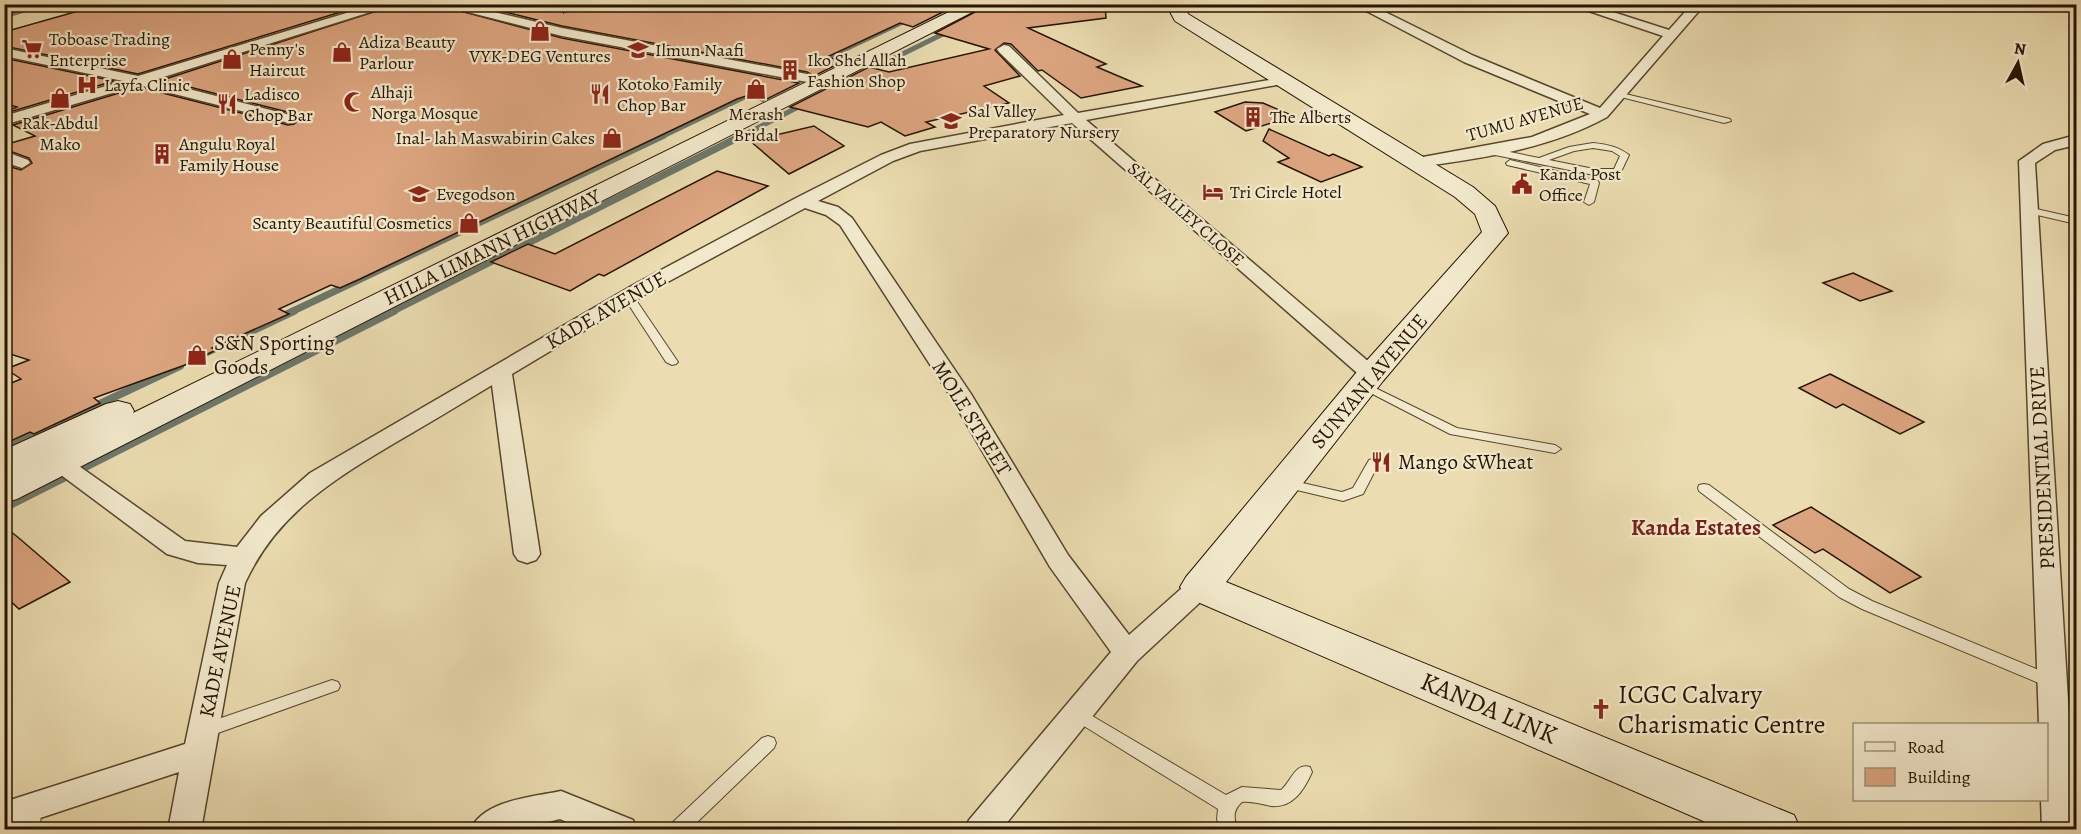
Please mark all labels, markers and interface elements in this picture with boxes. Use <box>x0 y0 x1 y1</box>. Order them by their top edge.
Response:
shop icon: VYK-DEG Ventures <box>528 19 552 43</box>
place label: Toboase Trading Enterprise <box>49 27 170 72</box>
place label: Adiza Beauty Parlour <box>358 30 456 75</box>
north arrow <box>1988 33 2048 93</box>
supermarket icon: Toboase Trading Enterprise <box>20 37 44 61</box>
place label: Penny's Haircut <box>249 37 306 82</box>
text: N <box>2013 37 2028 61</box>
school or university icon: Ilmun Naafi <box>626 38 650 62</box>
place label: Ilmun Naafi <box>655 38 744 62</box>
shop icon: Adiza Beauty Parlour <box>330 40 354 64</box>
place label: VYK-DEG Ventures <box>468 44 611 68</box>
shop icon: Penny's Haircut <box>220 47 244 71</box>
place label: Iko Shel Allah Fashion Shop <box>807 48 907 93</box>
building icon: Iko Shel Allah Fashion Shop <box>778 58 802 82</box>
place label: Kotoko Family Chop Bar <box>617 72 723 117</box>
hospital icon: Layfa Clinic <box>75 73 99 97</box>
place label: Layfa Clinic <box>104 73 190 97</box>
shop icon: Merash Bridal <box>744 77 768 101</box>
place label: Alhaji Norga Mosque <box>370 80 478 125</box>
place label: Ladisco Chop Bar <box>244 82 313 127</box>
restaurant icon: Kotoko Family Chop Bar <box>588 82 612 106</box>
shop icon: Rak-Abdul Mako <box>48 86 72 110</box>
mosque icon: Alhaji Norga Mosque <box>342 90 366 114</box>
street label: TUMU AVENUE <box>1464 91 1586 147</box>
restaurant icon: Ladisco Chop Bar <box>215 92 239 116</box>
place label: Sal Valley Preparatory Nursery <box>968 99 1120 144</box>
place label: Merash Bridal <box>729 102 784 147</box>
building icon: The Alberts <box>1241 105 1265 129</box>
place label: The Alberts <box>1270 105 1351 129</box>
school or university icon: Sal Valley Preparatory Nursery <box>939 109 963 133</box>
place label: Rak-Abdul Mako <box>22 111 99 156</box>
place label: Inal- lah Maswabirin Cakes <box>395 126 595 150</box>
shop icon: Inal- lah Maswabirin Cakes <box>600 126 624 150</box>
place label: Angulu Royal Family House <box>178 132 279 177</box>
building icon: Angulu Royal Family House <box>150 142 174 166</box>
street label: SAL VALLEY CLOSE <box>1123 157 1249 271</box>
place label: Kanda Post Office <box>1539 162 1621 207</box>
public building icon: Kanda Post Office <box>1510 172 1534 196</box>
hotel icon: Tri Circle Hotel <box>1201 180 1225 204</box>
place label: Tri Circle Hotel <box>1230 180 1342 204</box>
street label: HILLA LIMANN HIGHWAY <box>379 182 606 312</box>
school or university icon: Evegodson <box>407 182 431 206</box>
place label: Evegodson <box>436 182 516 206</box>
place label: Scanty Beautiful Cosmetics <box>252 211 452 235</box>
shop icon: Scanty Beautiful Cosmetics <box>457 211 481 235</box>
street label: KADE AVENUE <box>541 264 671 356</box>
street label: SUNYANI AVENUE <box>1304 307 1434 455</box>
place label: S&N Sporting Goods <box>214 329 335 381</box>
shop icon: S&N Sporting Goods <box>185 343 209 367</box>
street label: MOLE STREET <box>926 355 1019 481</box>
street label: PRESIDENTIAL DRIVE <box>2023 366 2061 570</box>
place label: Mango &Wheat <box>1398 448 1533 476</box>
restaurant icon: Mango &Wheat <box>1369 450 1393 474</box>
district label: Kanda Estates <box>1631 513 1761 543</box>
street label: KADE AVENUE <box>192 582 248 720</box>
street label: KANDA LINK <box>1415 664 1563 753</box>
place label: ICGC Calvary Charismatic Centre <box>1618 677 1825 742</box>
church icon: ICGC Calvary Charismatic Centre <box>1589 697 1613 721</box>
legend <box>1853 723 2048 801</box>
text: Road <box>1907 735 1945 759</box>
text: Building <box>1907 765 1971 789</box>

